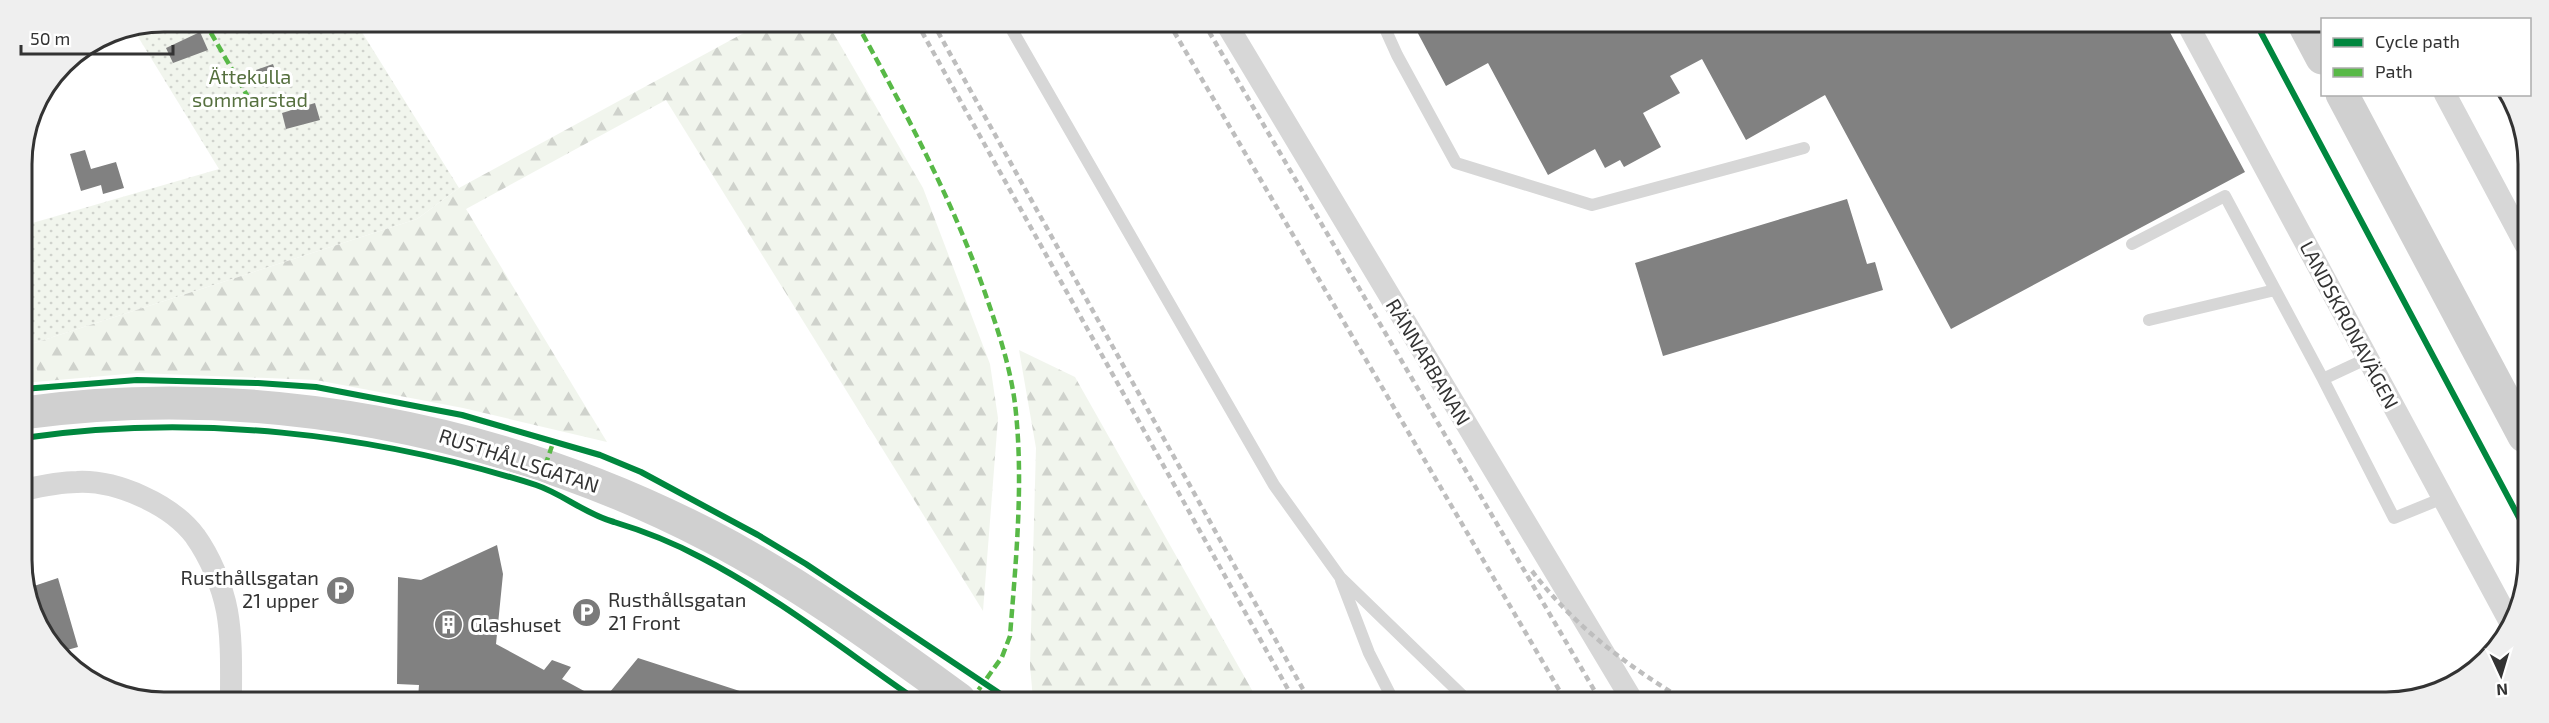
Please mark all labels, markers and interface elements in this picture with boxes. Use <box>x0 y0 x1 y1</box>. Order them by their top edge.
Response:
scale bar <box>21 18 172 56</box>
legend <box>2321 18 2531 96</box>
text: 50 m <box>30 27 70 49</box>
text: Cycle path <box>2375 30 2460 52</box>
text: Path <box>2375 60 2413 82</box>
park label: Ättekulla sommarstad <box>192 64 308 111</box>
street label: LANDSKRONAVÄGEN <box>2296 237 2404 412</box>
street label: RÄNNARBANAN <box>1382 294 1476 429</box>
street label: RUSTHÅLLSGATAN <box>436 423 602 497</box>
place label: Rusthållsgatan 21 upper <box>181 565 319 612</box>
parking icon: Rusthållsgatan 21 upper <box>324 574 356 606</box>
place label: Rusthållsgatan 21 Front <box>608 587 746 634</box>
parking icon: Rusthållsgatan 21 Front <box>571 596 603 628</box>
building icon: Glashuset <box>433 609 465 641</box>
place label: Glashuset <box>470 612 562 636</box>
north arrow <box>2471 645 2531 705</box>
text: N <box>2496 681 2509 700</box>

